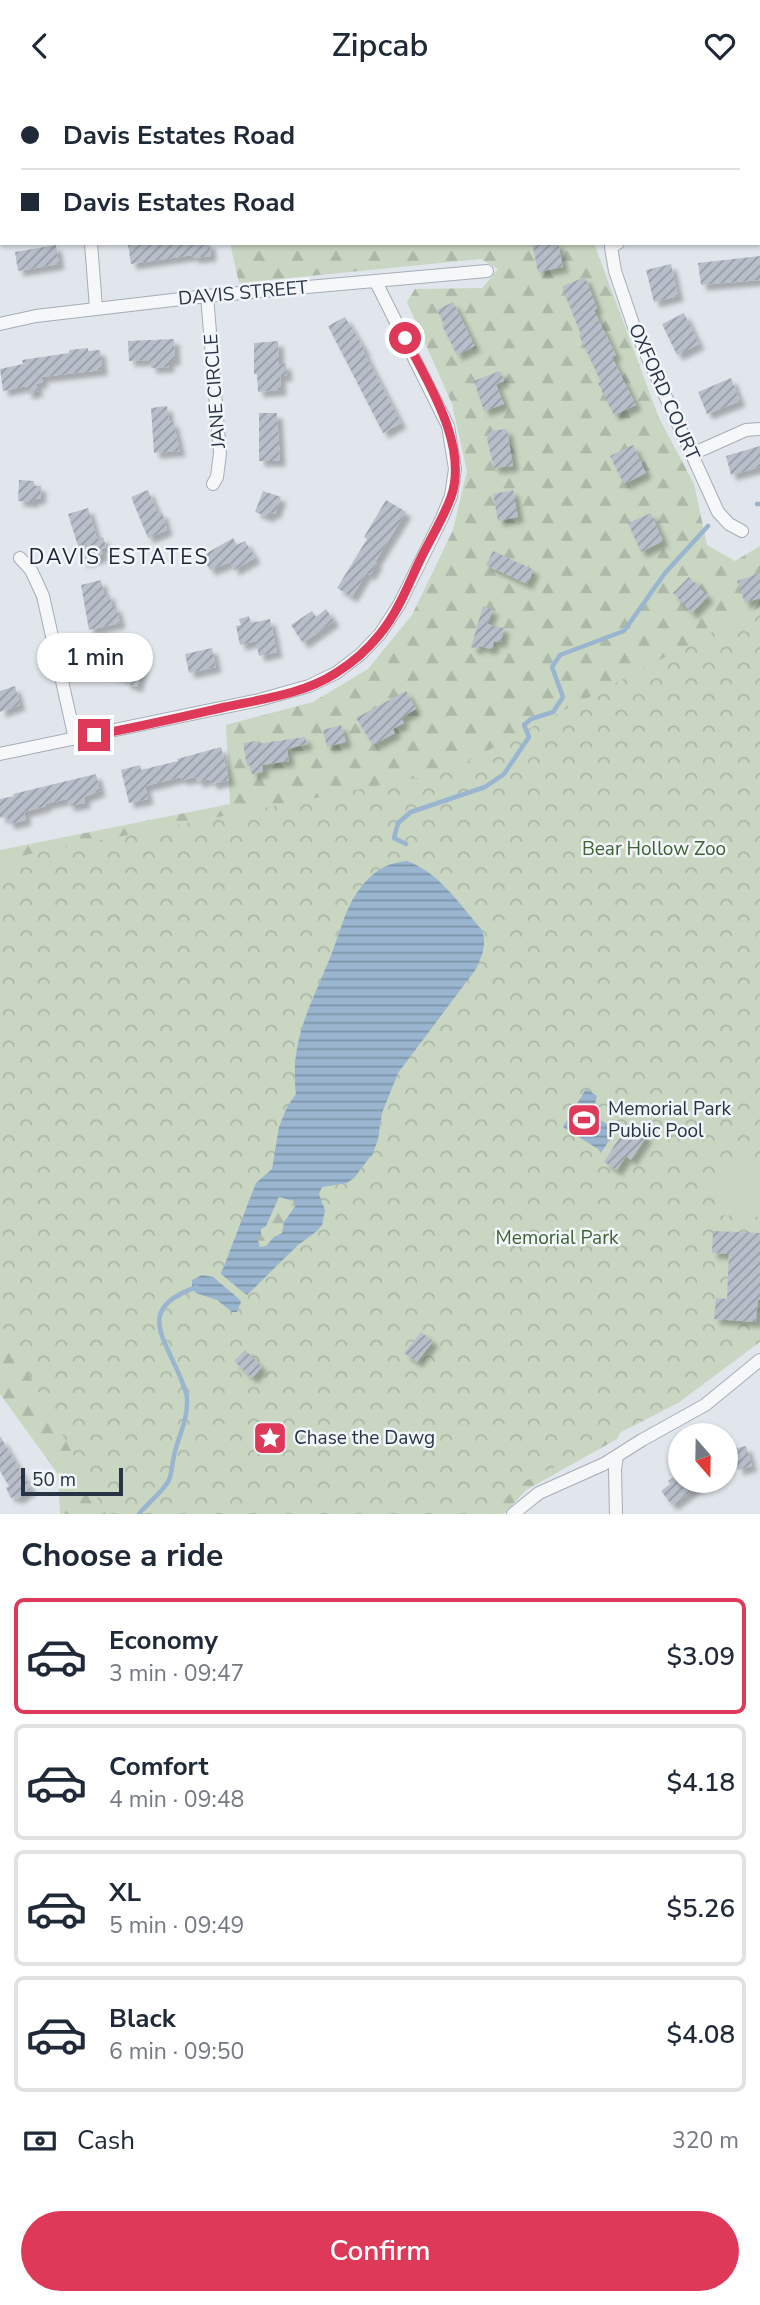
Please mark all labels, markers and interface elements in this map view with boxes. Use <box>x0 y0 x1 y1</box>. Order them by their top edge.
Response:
text: Zipcab <box>332 24 428 67</box>
icon: back <box>21 27 59 65</box>
icon: heart <box>701 27 739 65</box>
text: Davis Estates Road <box>63 118 295 153</box>
text: Davis Estates Road <box>63 185 295 220</box>
street label: DAVIS STREET <box>177 274 309 312</box>
street label: OXFORD COURT <box>622 319 706 465</box>
route start <box>389 322 421 354</box>
street label: JANE CIRCLE <box>198 333 232 450</box>
district label: DAVIS ESTATES <box>29 543 209 571</box>
callout: 1 min <box>36 633 152 683</box>
text: 1 min <box>66 642 124 673</box>
route end <box>78 719 110 751</box>
park label: Bear Hollow Zoo <box>582 836 726 862</box>
place label: Memorial Park Public Pool <box>608 1096 731 1144</box>
sports icon: Memorial Park Public Pool <box>565 1101 603 1139</box>
park label: Memorial Park <box>496 1225 619 1251</box>
place icon: Chase the Dawg <box>251 1419 289 1457</box>
north arrow <box>668 1423 738 1493</box>
map controls <box>668 1423 738 1493</box>
place label: Chase the Dawg <box>294 1425 435 1451</box>
scale bar <box>21 1465 122 1497</box>
text: 50 m <box>32 1467 76 1493</box>
text: Choose a ride <box>21 1534 223 1577</box>
text: Economy <box>109 1623 218 1658</box>
icon: car <box>25 1625 88 1688</box>
text: $3.09 <box>666 1639 735 1674</box>
text: 3 min · 09:47 <box>109 1658 244 1689</box>
text: Comfort <box>109 1749 209 1784</box>
icon: car <box>25 1751 88 1814</box>
text: $4.18 <box>666 1765 735 1800</box>
text: 4 min · 09:48 <box>109 1784 244 1815</box>
text: XL <box>109 1875 141 1910</box>
icon: car <box>25 1877 88 1940</box>
text: $5.26 <box>666 1891 735 1926</box>
text: 5 min · 09:49 <box>109 1910 244 1941</box>
text: Black <box>109 2001 176 2036</box>
icon: car <box>25 2003 88 2066</box>
text: $4.08 <box>666 2017 735 2052</box>
text: 6 min · 09:50 <box>109 2036 244 2067</box>
icon: cash <box>21 2122 59 2160</box>
text: Cash <box>77 2123 135 2158</box>
text: 320 m <box>672 2125 739 2156</box>
button: Confirm <box>21 2211 739 2291</box>

